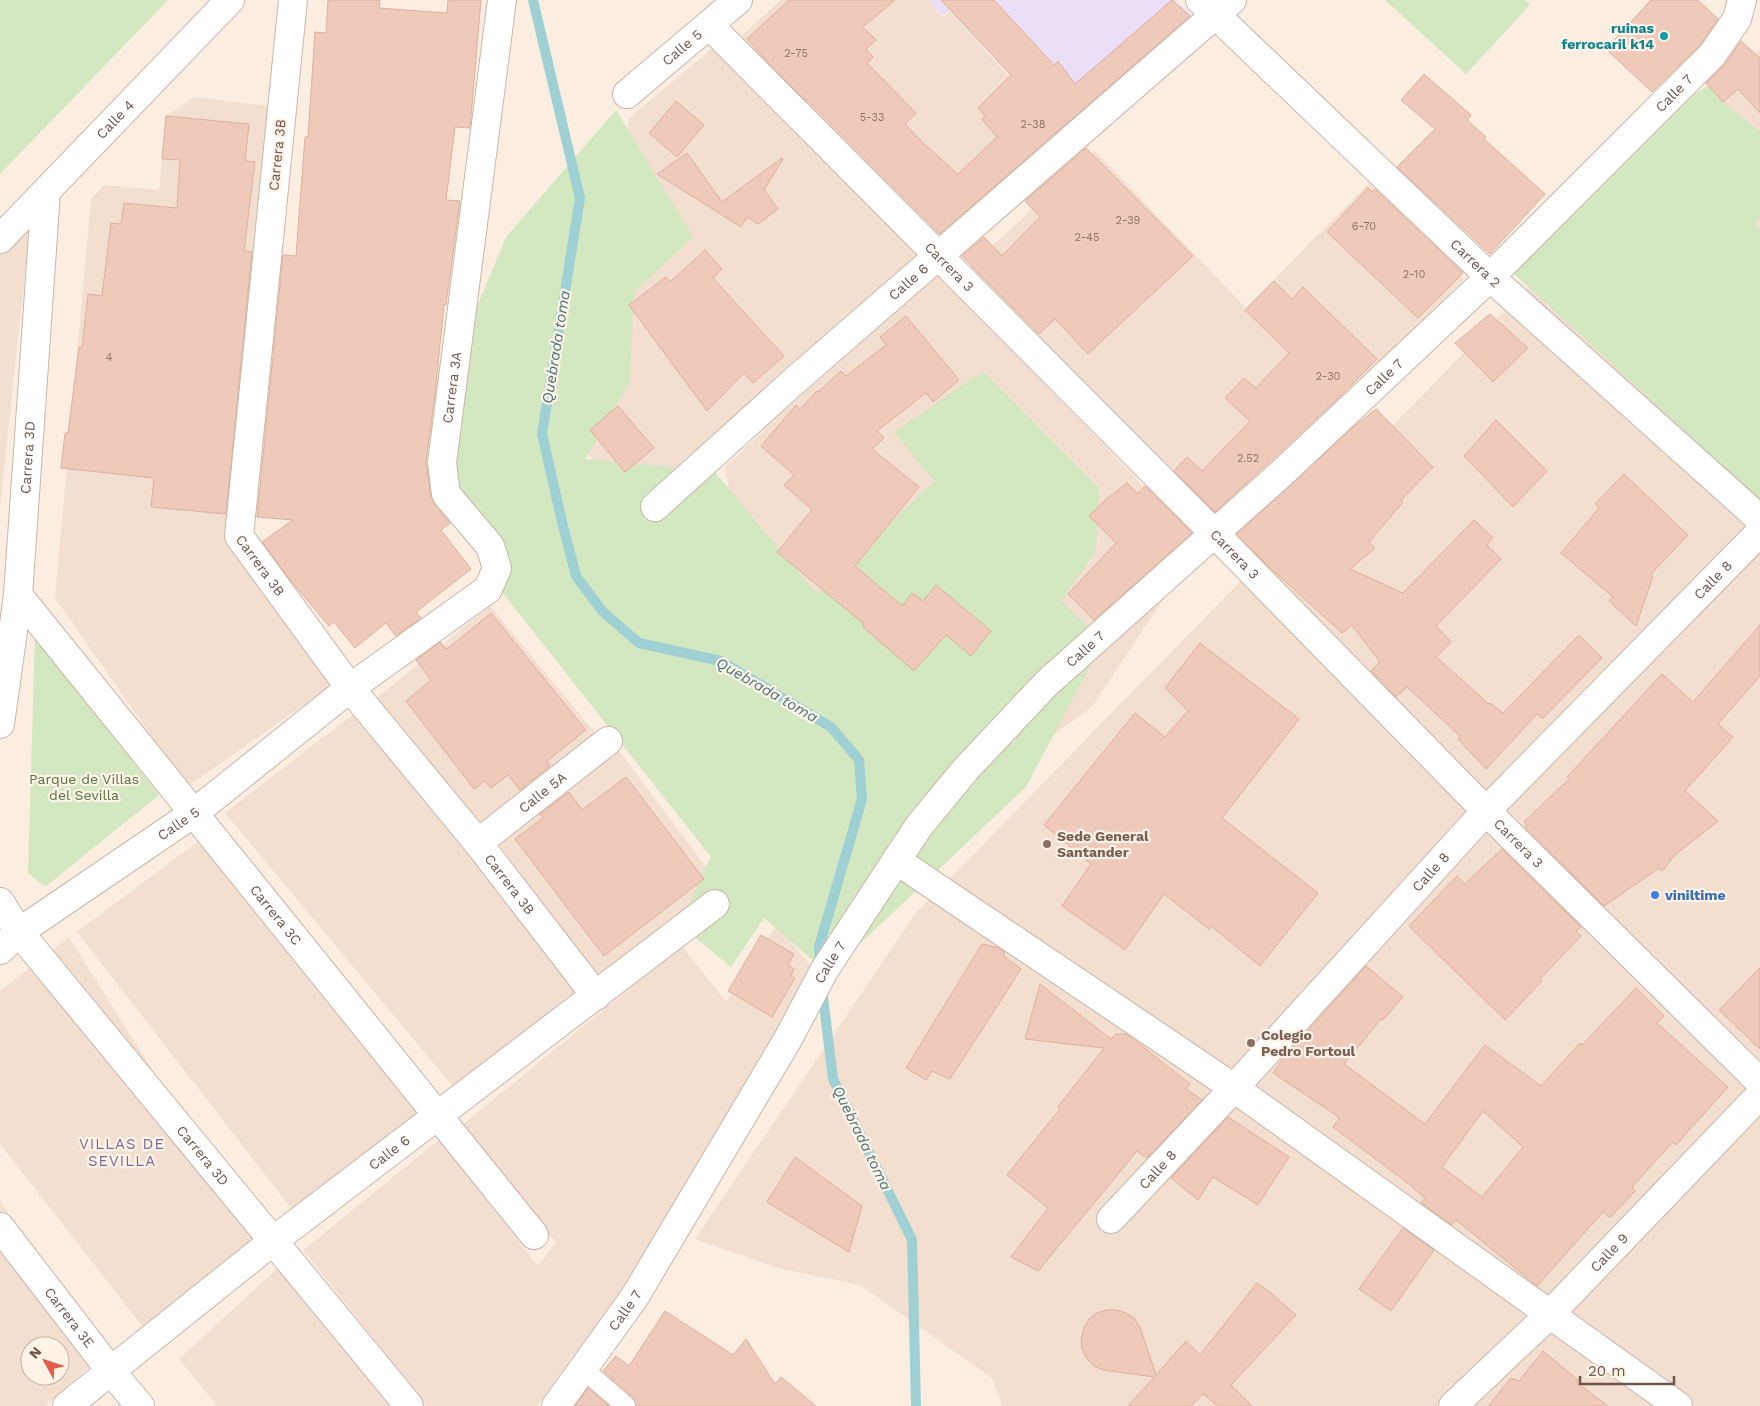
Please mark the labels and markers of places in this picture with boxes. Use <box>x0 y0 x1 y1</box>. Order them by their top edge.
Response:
place label: ruinas ferrocaril k14 <box>1562 20 1655 52</box>
marker: ruinas ferrocaril k14 <box>1658 30 1670 42</box>
place label: Sede General Santander <box>1057 828 1149 860</box>
marker: Sede General Santander <box>1041 838 1053 850</box>
place label: viniltime <box>1664 887 1726 903</box>
marker: viniltime <box>1649 889 1661 901</box>
place label: Colegio Pedro Fortoul <box>1261 1027 1356 1059</box>
marker: Colegio Pedro Fortoul <box>1245 1037 1257 1049</box>

